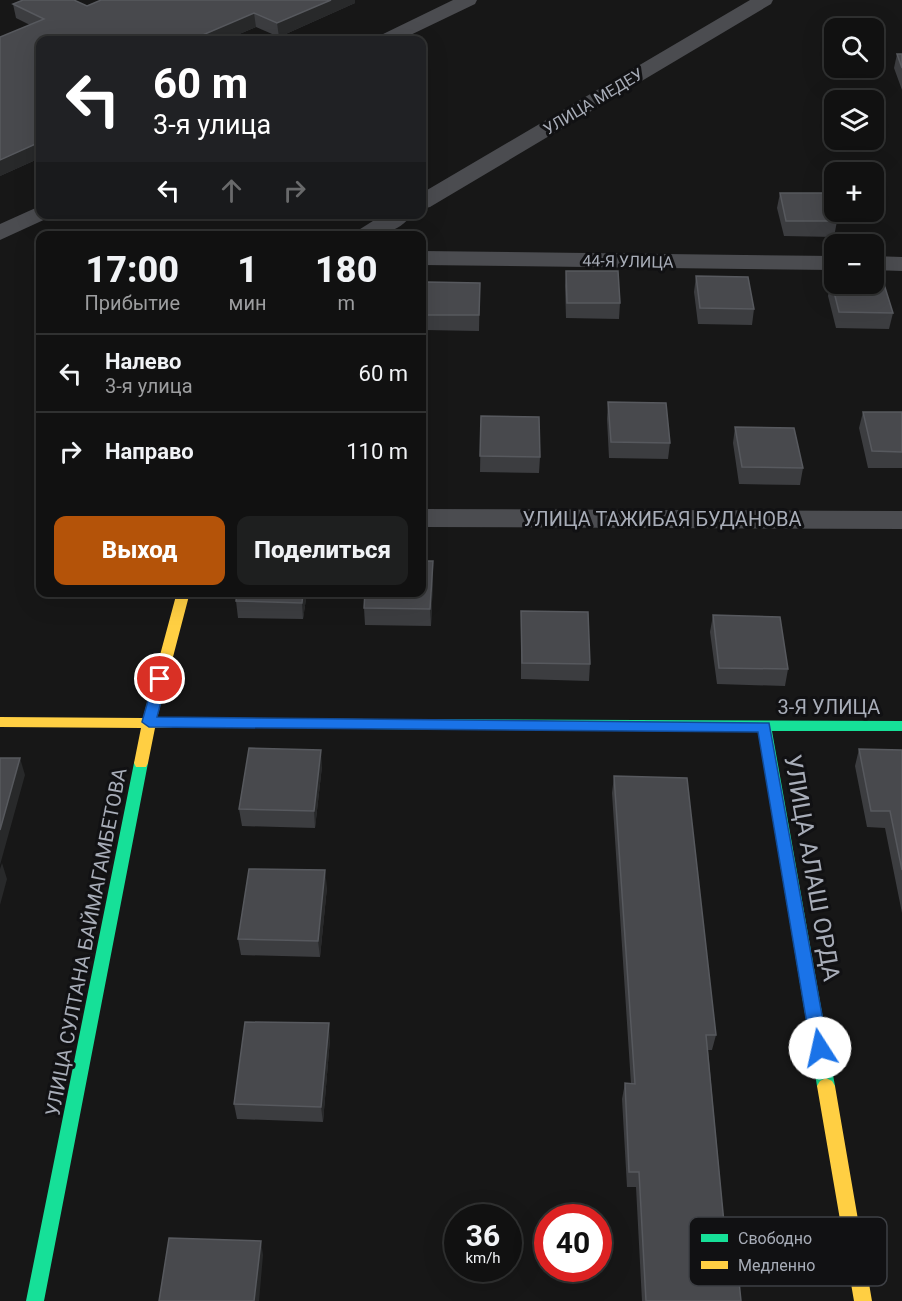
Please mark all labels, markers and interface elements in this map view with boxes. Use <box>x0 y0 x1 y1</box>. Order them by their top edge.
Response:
map controls <box>824 18 884 294</box>
button: search <box>824 18 884 78</box>
text: 60 m <box>153 59 248 108</box>
icon: left <box>54 60 132 138</box>
street label: УЛИЦА МЕДЕУ <box>540 64 647 139</box>
button: layers <box>824 90 884 150</box>
text: 3-я улица <box>153 109 271 141</box>
button: + <box>824 162 884 222</box>
icon: left <box>152 174 185 207</box>
icon: ahead <box>215 174 248 207</box>
icon: right <box>278 174 311 207</box>
button: − <box>824 234 884 294</box>
text: 17:00 <box>86 249 179 291</box>
text: 1 <box>237 249 258 291</box>
text: 180 <box>315 249 377 291</box>
street label: 44-Я УЛИЦА <box>582 251 674 272</box>
text: Прибытие <box>85 291 180 315</box>
text: мин <box>229 291 267 315</box>
text: m <box>337 291 355 315</box>
text: Налево <box>105 349 182 374</box>
icon: left <box>54 357 87 390</box>
text: 60 m <box>359 361 408 386</box>
text: 3-я улица <box>105 374 193 398</box>
icon: right <box>54 435 87 468</box>
text: Направо <box>105 439 194 464</box>
text: 110 m <box>346 439 408 464</box>
street label: УЛИЦА ТАЖИБАЯ БУДАНОВА <box>523 507 801 531</box>
button: Выход <box>54 516 225 585</box>
button: Поделиться <box>237 516 408 585</box>
pin <box>134 653 185 704</box>
icon: arrive <box>143 662 176 695</box>
street label: 3-Я УЛИЦА <box>778 695 880 719</box>
street label: УЛИЦА АЛАШ ОРДА <box>778 752 846 984</box>
street label: УЛИЦА СУЛТАНА БАЙМАГАМБЕТОВА <box>40 766 132 1118</box>
position arrow <box>788 1016 852 1080</box>
speed limit sign: 40 <box>534 1204 612 1282</box>
legend <box>689 1217 887 1286</box>
text: 36 <box>466 1218 500 1253</box>
text: Свободно <box>738 1229 812 1248</box>
text: km/h <box>465 1249 501 1267</box>
text: Медленно <box>738 1256 815 1275</box>

